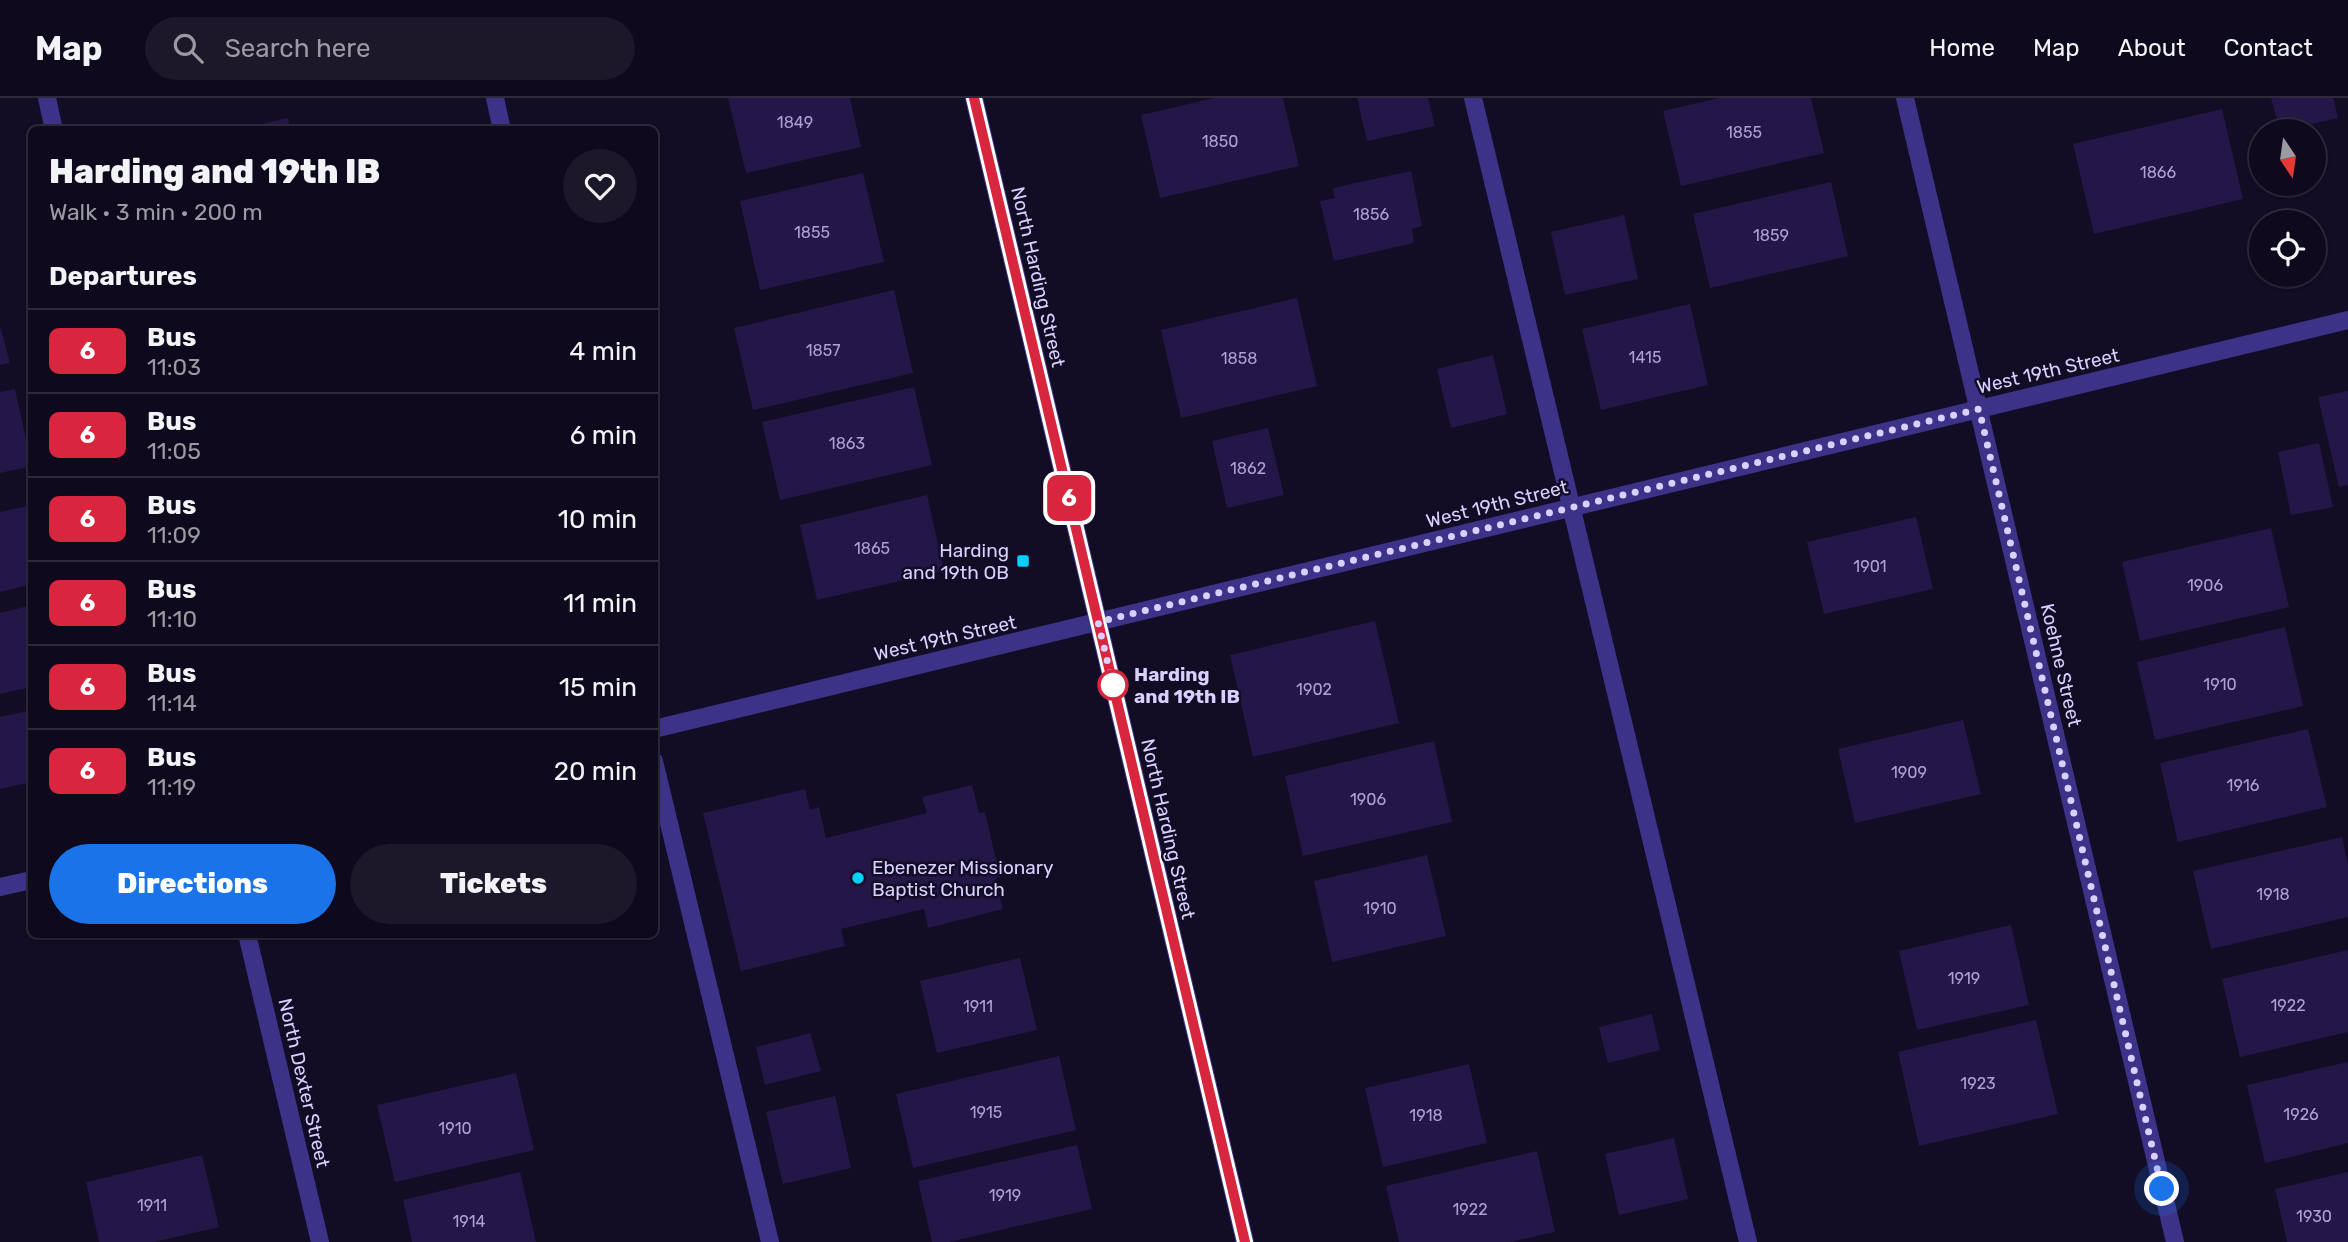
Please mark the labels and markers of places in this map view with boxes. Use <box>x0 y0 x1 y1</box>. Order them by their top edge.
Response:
place label: Harding and 19th OB <box>902 539 1009 584</box>
marker: Harding and 19th OB <box>1015 553 1031 569</box>
place label: Harding and 19th IB <box>1134 663 1240 708</box>
marker: Harding and 19th IB <box>1098 670 1128 700</box>
place label: Ebenezer Missionary Baptist Church <box>872 856 1054 901</box>
marker: Ebenezer Missionary Baptist Church <box>850 870 866 886</box>

